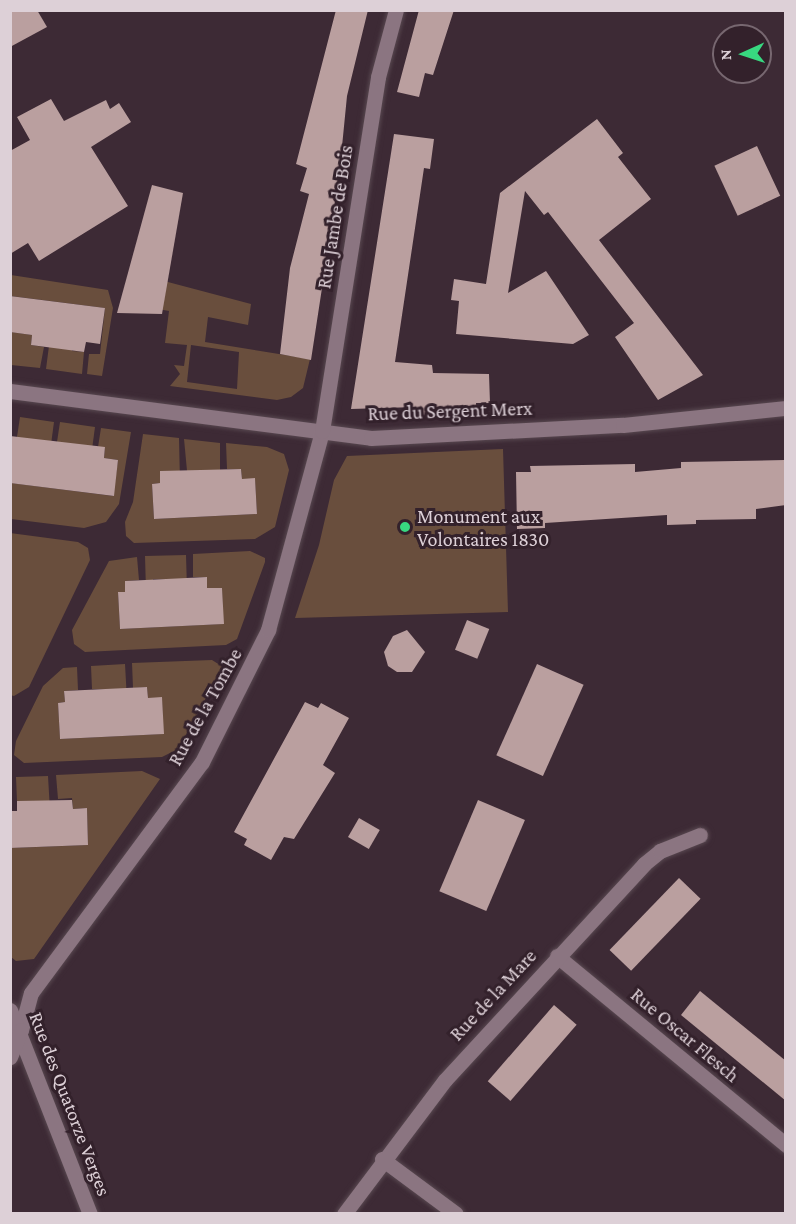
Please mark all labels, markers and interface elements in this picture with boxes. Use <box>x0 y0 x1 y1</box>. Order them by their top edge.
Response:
north arrow <box>712 24 772 84</box>
text: N <box>717 49 734 61</box>
street label: Rue Jambe de Bois <box>312 143 358 291</box>
street label: Rue du Sergent Merx <box>367 396 533 426</box>
place label: Monument aux Volontaires 1830 <box>417 504 549 551</box>
marker: Monument aux Volontaires 1830 <box>398 520 412 534</box>
street label: Rue de la Tombe <box>163 644 247 770</box>
street label: Rue de la Mare <box>444 944 542 1046</box>
street label: Rue Oscar Flesch <box>626 983 744 1087</box>
street label: Rue des Quatorze Verges <box>24 1009 116 1199</box>

